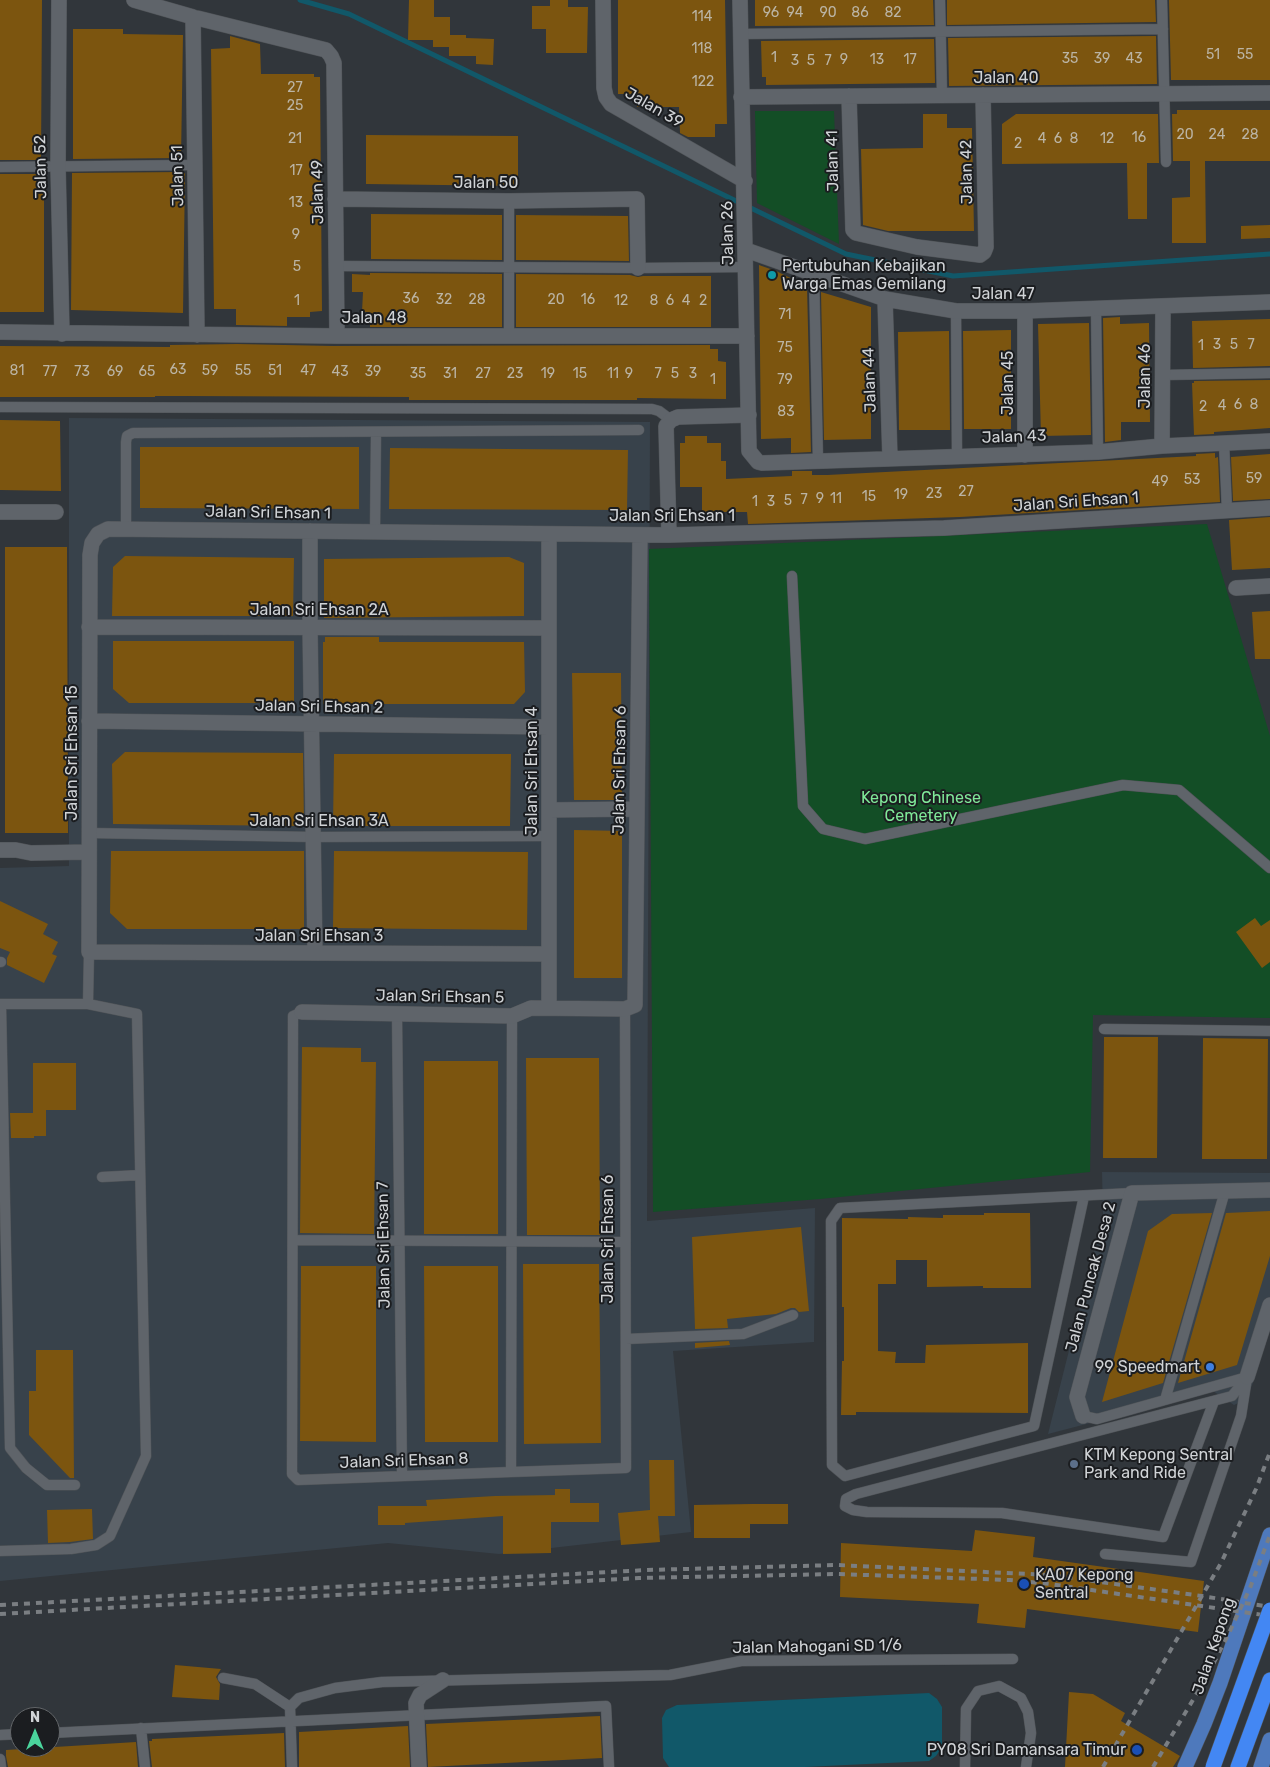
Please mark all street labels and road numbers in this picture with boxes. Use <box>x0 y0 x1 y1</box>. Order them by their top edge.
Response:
street label: Jalan 40 <box>973 68 1039 88</box>
street label: Jalan 39 <box>621 84 687 132</box>
street label: Jalan 41 <box>823 130 843 192</box>
street label: Jalan 52 <box>31 135 51 199</box>
street label: Jalan 42 <box>957 140 977 204</box>
street label: Jalan 51 <box>168 145 188 207</box>
street label: Jalan 49 <box>308 160 328 224</box>
street label: Jalan 50 <box>454 173 518 193</box>
street label: Jalan 26 <box>718 201 738 265</box>
street label: Jalan 47 <box>971 284 1035 304</box>
street label: Jalan 48 <box>341 308 407 328</box>
street label: Jalan 46 <box>1135 344 1155 408</box>
street label: Jalan 44 <box>859 347 881 413</box>
street label: Jalan 45 <box>998 351 1018 415</box>
street label: Jalan 43 <box>981 426 1047 448</box>
street label: Jalan Sri Ehsan 1 <box>1013 488 1139 516</box>
street label: Jalan Sri Ehsan 1 <box>205 502 331 524</box>
street label: Jalan Sri Ehsan 1 <box>609 506 735 526</box>
street label: Jalan Sri Ehsan 2A <box>249 600 389 620</box>
street label: Jalan Sri Ehsan 15 <box>62 685 82 821</box>
street label: Jalan Sri Ehsan 2 <box>255 696 383 718</box>
street label: Jalan Sri Ehsan 6 <box>609 705 631 835</box>
street label: Jalan Sri Ehsan 4 <box>522 706 542 836</box>
street label: Jalan Sri Ehsan 3A <box>249 811 389 831</box>
street label: Jalan Sri Ehsan 3 <box>255 926 383 946</box>
street label: Jalan Sri Ehsan 5 <box>376 986 504 1008</box>
street label: Jalan Sri Ehsan 6 <box>598 1175 618 1303</box>
street label: Jalan Sri Ehsan 7 <box>373 1181 395 1309</box>
street label: Jalan Puncak Desa 2 <box>1062 1200 1120 1354</box>
street label: Jalan Sri Ehsan 8 <box>339 1449 469 1473</box>
street label: Jalan Kepong <box>1188 1595 1240 1697</box>
street label: Jalan Mahogani SD 1/6 <box>732 1636 902 1658</box>

